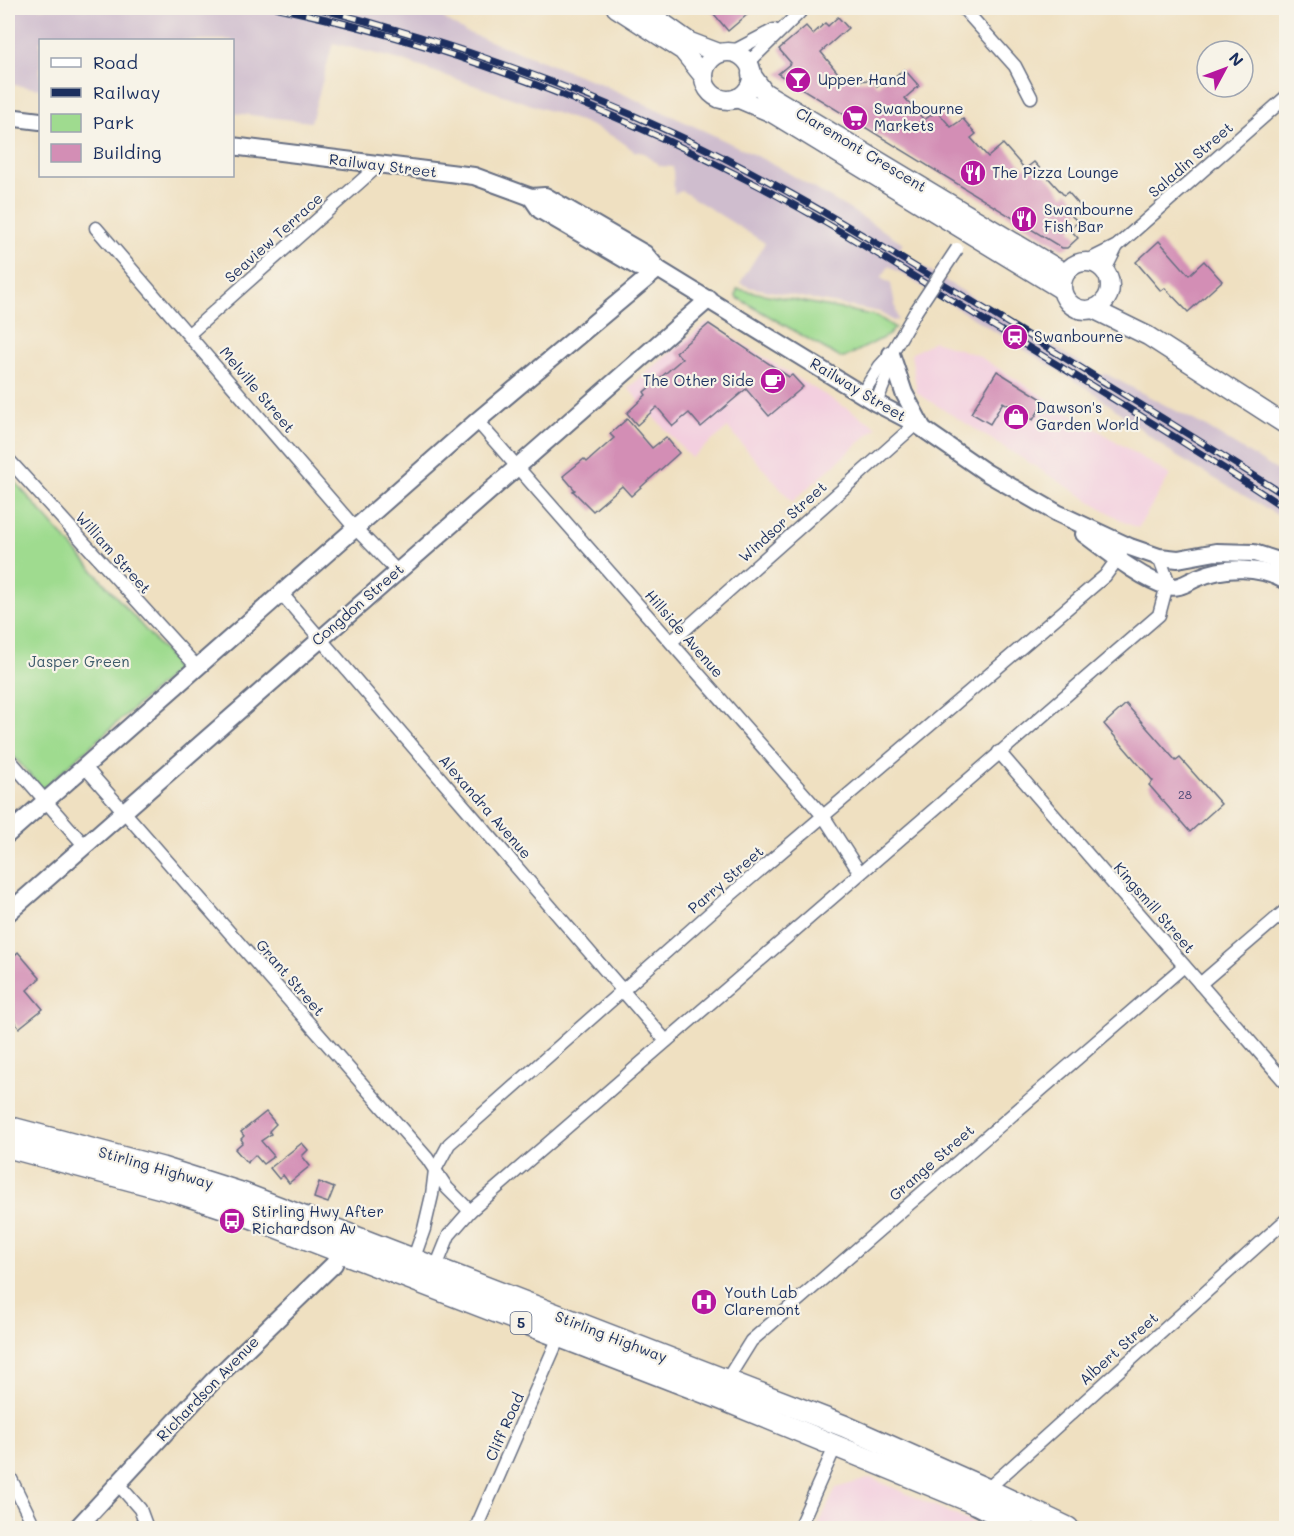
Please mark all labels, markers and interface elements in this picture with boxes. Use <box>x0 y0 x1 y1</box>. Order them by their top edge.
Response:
legend <box>39 39 234 177</box>
north arrow <box>1195 39 1255 99</box>
text: N <box>1225 47 1249 70</box>
text: Road <box>93 50 138 74</box>
bar icon: Upper Hand <box>783 65 813 95</box>
place label: Upper Hand <box>818 69 906 89</box>
text: Railway <box>93 80 160 104</box>
place label: Swanbourne Markets <box>874 98 964 135</box>
street label: Claremont Crescent <box>792 102 931 196</box>
supermarket icon: Swanbourne Markets <box>840 103 870 133</box>
text: Park <box>93 110 134 134</box>
street label: Saladin Street <box>1144 117 1237 202</box>
text: Building <box>93 140 161 164</box>
street label: Railway Street <box>328 148 438 182</box>
restaurant icon: The Pizza Lounge <box>958 158 988 188</box>
place label: The Pizza Lounge <box>992 162 1119 182</box>
street label: Seaview Terrace <box>220 188 327 287</box>
place label: Swanbourne Fish Bar <box>1044 199 1134 236</box>
restaurant icon: Swanbourne Fish Bar <box>1009 204 1039 234</box>
station icon: Swanbourne <box>1000 322 1030 352</box>
place label: Swanbourne <box>1034 326 1124 346</box>
street label: Melville Street <box>216 342 300 437</box>
street label: Railway Street <box>807 353 910 426</box>
cafe icon: The Other Side <box>758 366 788 396</box>
place label: The Other Side <box>643 370 754 390</box>
place label: Dawson's Garden World <box>1036 397 1139 434</box>
shop icon: Dawson's Garden World <box>1001 402 1031 432</box>
street label: Windsor Street <box>734 476 831 566</box>
street label: William Street <box>72 507 156 598</box>
street label: Congdon Street <box>307 559 408 650</box>
street label: Hillside Avenue <box>641 585 728 681</box>
park label: Jasper Green <box>28 651 130 671</box>
street label: Alexandra Avenue <box>435 750 537 863</box>
house number: 28 <box>1178 786 1192 802</box>
street label: Parry Street <box>683 841 767 918</box>
street label: Kingsmill Street <box>1110 858 1200 957</box>
street label: Grant Street <box>252 935 330 1020</box>
street label: Grange Street <box>884 1120 978 1205</box>
street label: Stirling Highway <box>97 1141 216 1193</box>
place label: Stirling Hwy After Richardson Av <box>252 1201 384 1238</box>
bus stop icon: Stirling Hwy After Richardson Av <box>217 1206 247 1236</box>
place label: Youth Lab Claremont <box>724 1282 800 1319</box>
hospital icon: Youth Lab Claremont <box>689 1287 719 1317</box>
street label: Stirling Highway <box>552 1305 670 1367</box>
street label: Albert Street <box>1075 1307 1162 1389</box>
road number: 5 <box>510 1312 532 1334</box>
street label: Richardson Avenue <box>152 1331 263 1445</box>
street label: Cliff Road <box>480 1389 528 1464</box>

